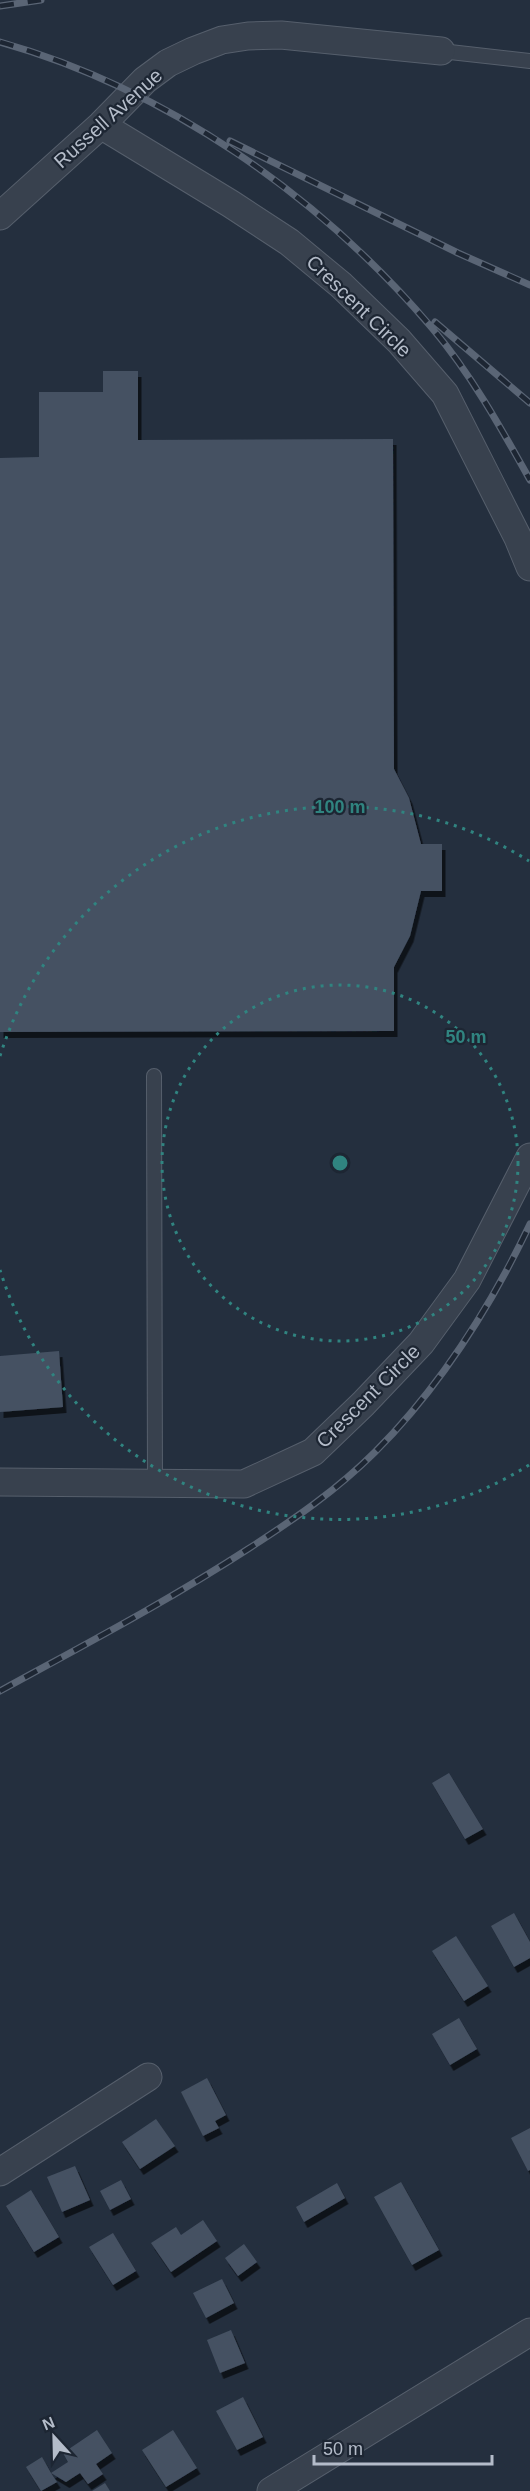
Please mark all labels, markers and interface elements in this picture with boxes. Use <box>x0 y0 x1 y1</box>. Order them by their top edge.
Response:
street label: Russell Avenue <box>50 64 166 172</box>
street label: Crescent Circle <box>302 251 416 361</box>
text: 100 m <box>314 797 366 817</box>
text: 50 m <box>445 1027 487 1047</box>
centre of rings <box>330 1153 350 1173</box>
street label: Crescent Circle <box>312 1340 424 1452</box>
north arrow <box>24 2407 84 2467</box>
text: N <box>40 2414 57 2434</box>
scale bar <box>314 2428 492 2466</box>
text: 50 m <box>323 2439 363 2459</box>

